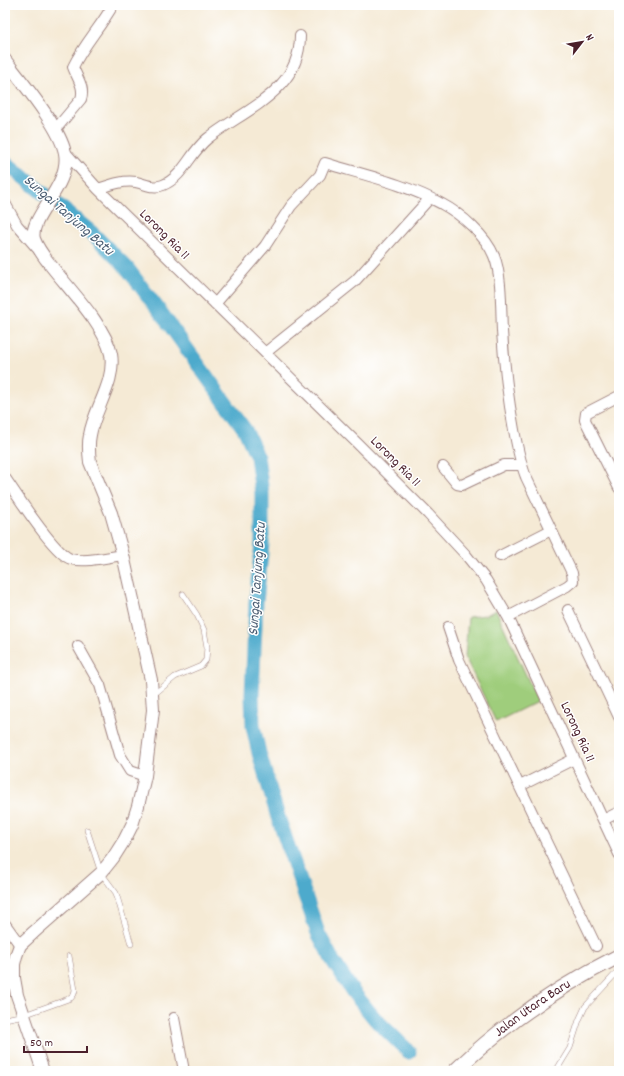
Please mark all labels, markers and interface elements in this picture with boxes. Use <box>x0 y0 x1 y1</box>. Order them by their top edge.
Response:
north arrow <box>562 22 602 62</box>
text: N <box>581 31 597 45</box>
water label: Sungai Tanjung Batu <box>18 171 119 262</box>
street label: Lorong Ria 11 <box>134 205 194 265</box>
street label: Lorong Ria 11 <box>365 432 425 492</box>
water label: Sungai Tanjung Batu <box>243 520 273 636</box>
street label: Lorong Ria 11 <box>554 699 600 765</box>
street label: Jalan Utara Baru <box>490 975 575 1042</box>
scale bar <box>24 1028 87 1054</box>
text: 50 m <box>30 1035 53 1052</box>

